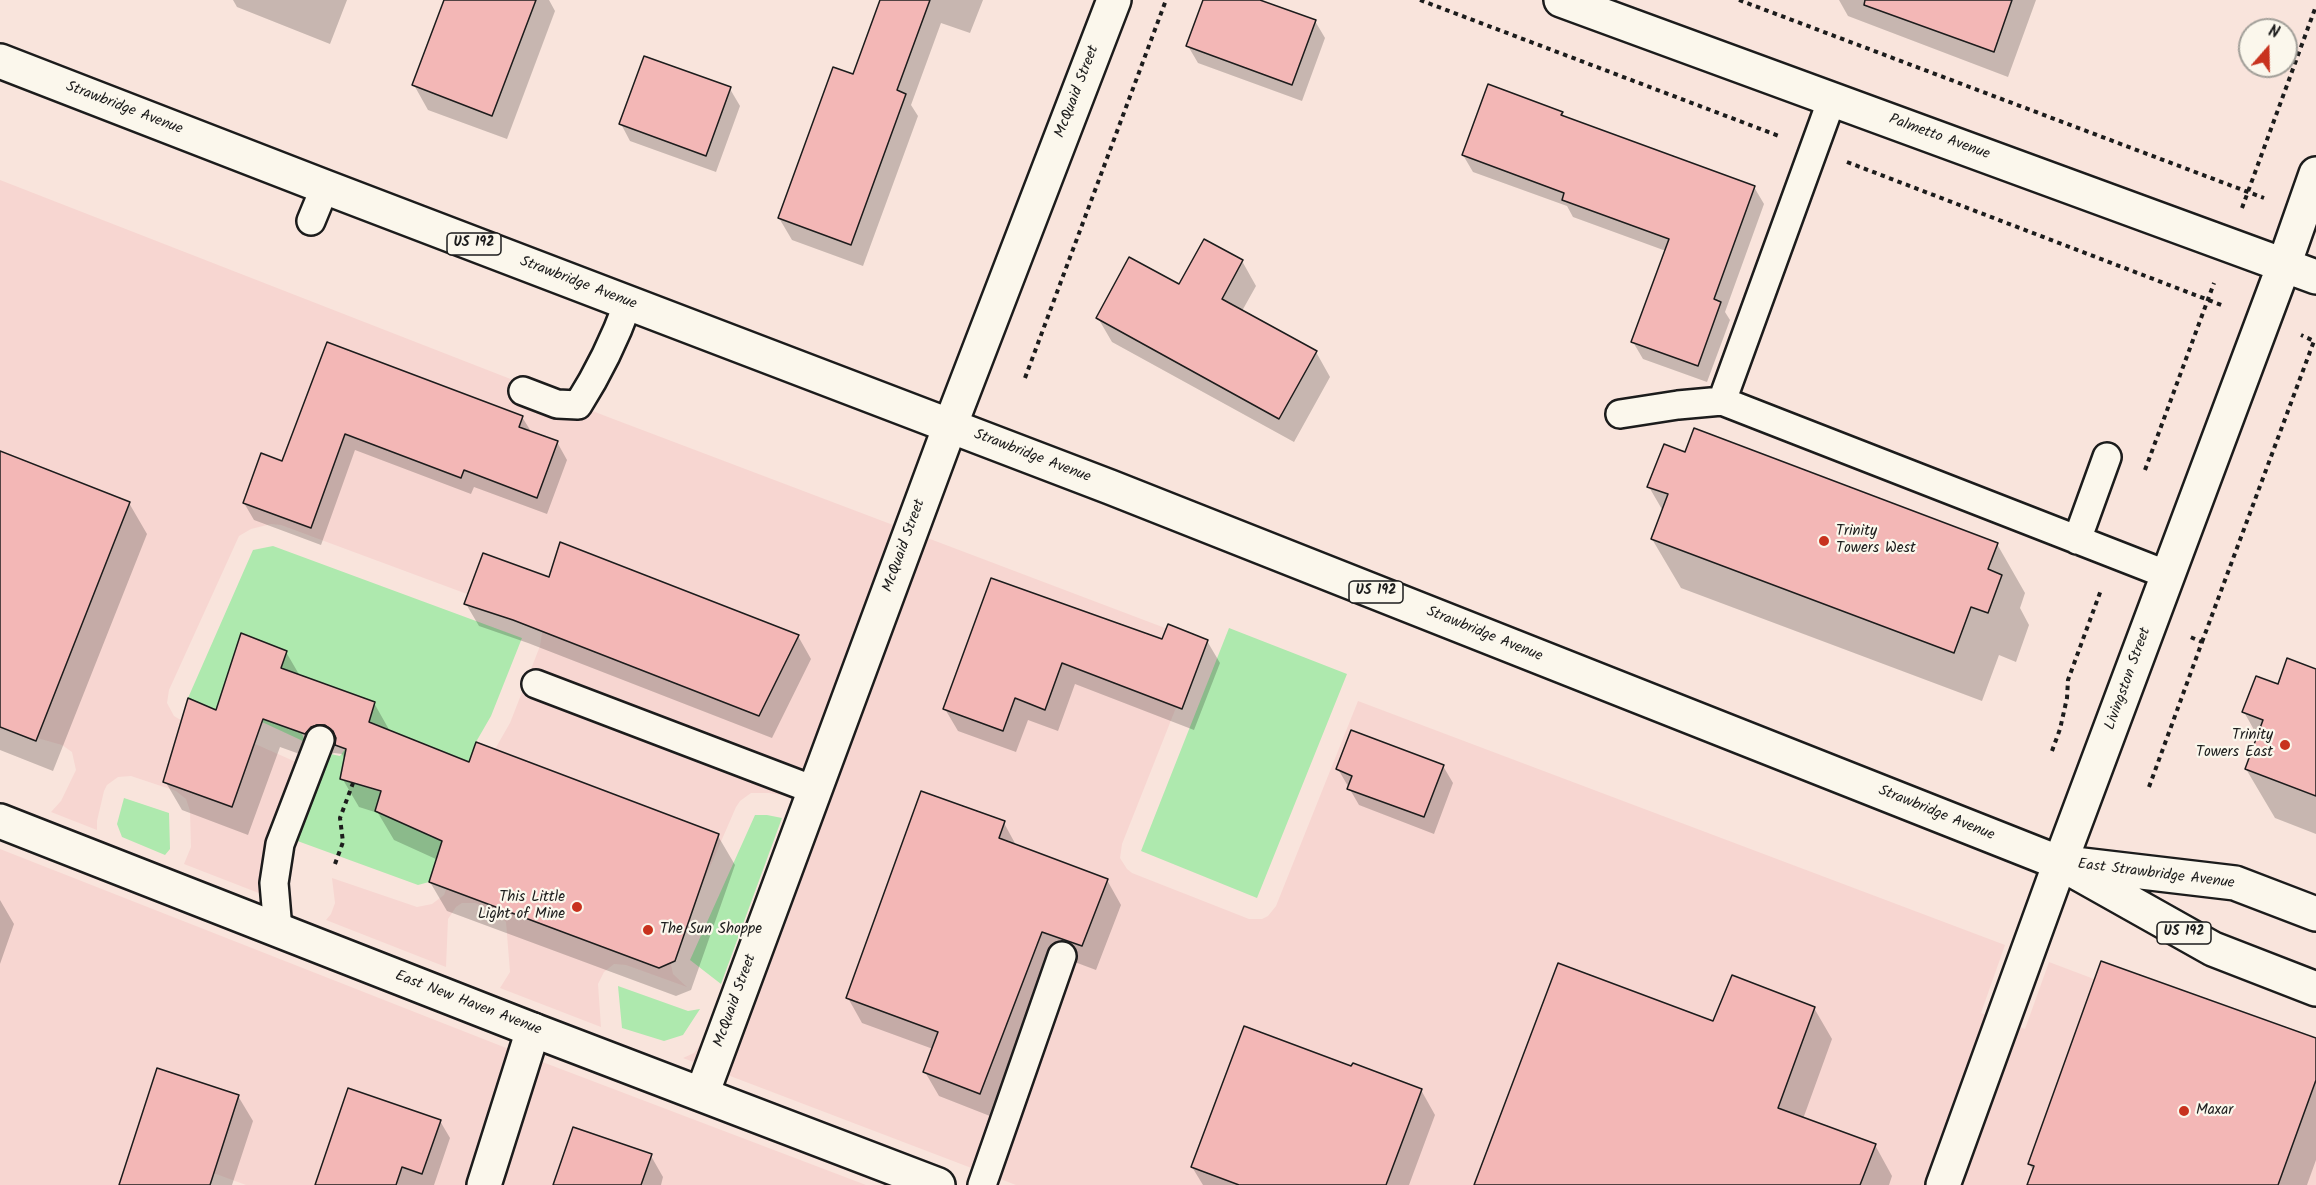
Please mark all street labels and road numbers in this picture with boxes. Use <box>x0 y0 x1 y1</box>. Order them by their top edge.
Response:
street label: McQuaid Street <box>1052 43 1104 141</box>
street label: Strawbridge Avenue <box>63 78 185 140</box>
street label: Palmetto Avenue <box>1886 111 1992 165</box>
road number: US 192 <box>447 233 501 255</box>
street label: Strawbridge Avenue <box>517 253 639 315</box>
street label: Strawbridge Avenue <box>971 426 1093 488</box>
street label: McQuaid Street <box>880 497 930 595</box>
road number: US 192 <box>1349 581 1403 603</box>
street label: Strawbridge Avenue <box>1423 603 1545 667</box>
street label: Livingston Street <box>2102 625 2156 733</box>
street label: Strawbridge Avenue <box>1875 782 1997 846</box>
street label: East Strawbridge Avenue <box>2077 856 2235 894</box>
road number: US 192 <box>2157 922 2211 944</box>
street label: McQuaid Street <box>711 952 761 1050</box>
street label: East New Haven Avenue <box>392 968 544 1040</box>

